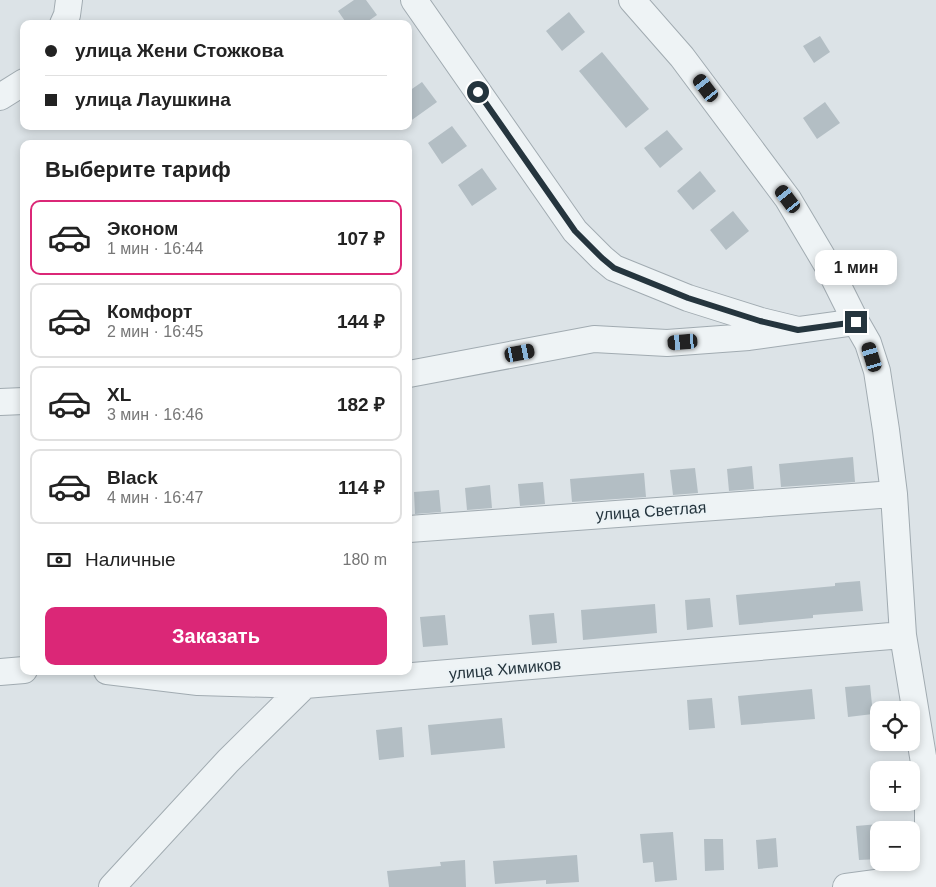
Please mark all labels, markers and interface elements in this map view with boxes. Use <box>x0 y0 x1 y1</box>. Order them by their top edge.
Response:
text: улица Жени Стожкова <box>75 40 283 61</box>
car <box>690 72 721 104</box>
route start <box>467 81 489 103</box>
text: улица Лаушкина <box>75 89 231 110</box>
text: Выберите тариф <box>45 157 231 182</box>
car <box>772 183 803 215</box>
icon: car <box>47 215 92 260</box>
text: Эконом <box>107 218 178 239</box>
text: 107 ₽ <box>337 228 385 249</box>
text: 1 мин · 16:44 <box>107 240 203 257</box>
callout: 1 мин <box>815 250 897 284</box>
text: 1 мин <box>834 259 878 276</box>
icon: car <box>47 298 92 343</box>
text: Комфорт <box>107 301 192 322</box>
text: 144 ₽ <box>337 311 385 332</box>
route end <box>845 311 867 333</box>
text: 2 мин · 16:45 <box>107 323 203 340</box>
car <box>667 333 698 351</box>
car <box>860 340 883 374</box>
car <box>503 343 536 363</box>
icon: car <box>47 381 92 426</box>
text: XL <box>107 384 131 405</box>
text: 182 ₽ <box>337 394 385 415</box>
text: 3 мин · 16:46 <box>107 406 203 423</box>
icon: car <box>47 464 92 509</box>
text: Black <box>107 467 158 488</box>
text: 114 ₽ <box>338 477 385 498</box>
text: 4 мин · 16:47 <box>107 489 203 506</box>
street label: улица Светлая <box>595 499 707 523</box>
icon: cash <box>45 546 73 574</box>
text: Наличные <box>85 549 176 570</box>
text: 180 m <box>343 551 387 568</box>
button: Заказать <box>45 607 387 665</box>
street label: улица Химиков <box>448 656 562 682</box>
map controls <box>870 701 920 871</box>
button: locate <box>870 701 920 751</box>
button: + <box>870 761 920 811</box>
button: − <box>870 821 920 871</box>

